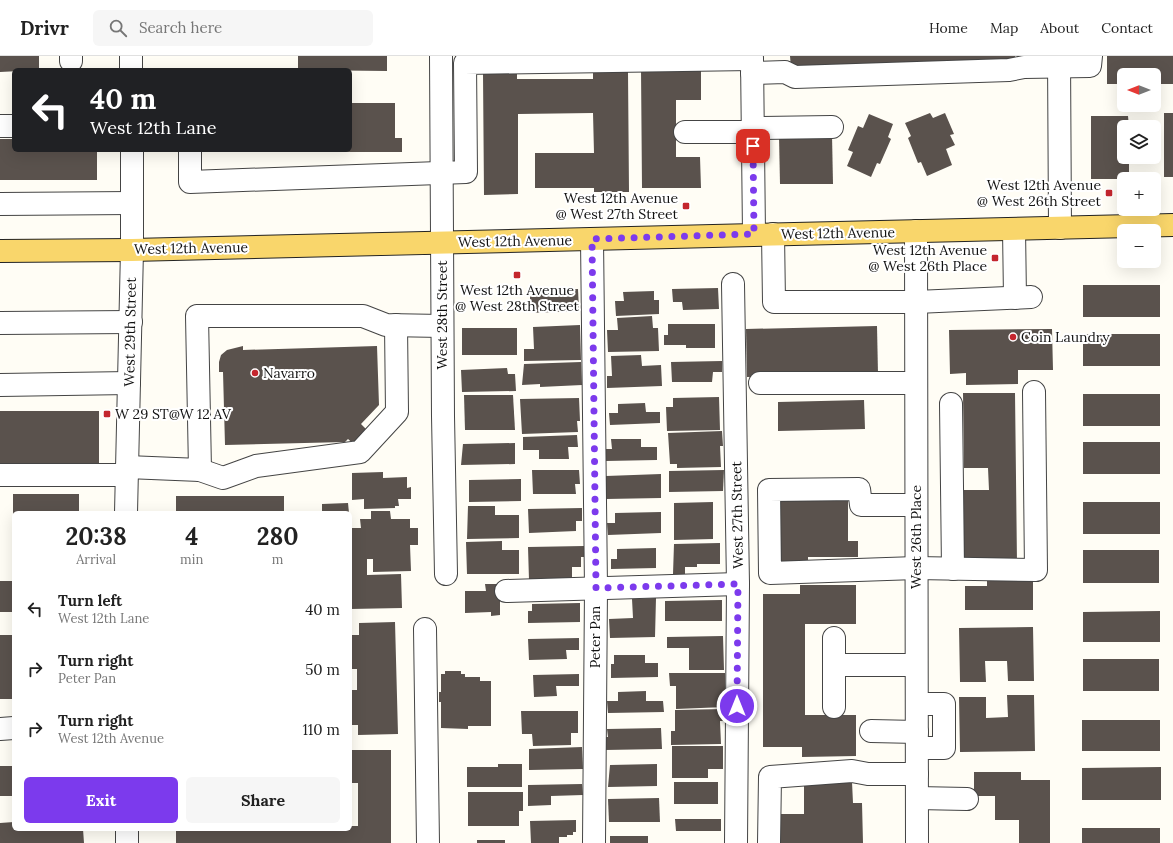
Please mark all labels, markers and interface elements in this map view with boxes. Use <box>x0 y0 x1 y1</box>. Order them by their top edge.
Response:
search box <box>93 10 373 46</box>
text: Drivr <box>20 16 69 40</box>
icon: search <box>107 17 129 39</box>
text: Search here <box>139 18 222 37</box>
text: Home <box>929 19 968 37</box>
text: Map <box>990 19 1018 37</box>
text: About <box>1040 19 1079 37</box>
text: Contact <box>1101 19 1153 37</box>
north arrow <box>1117 68 1161 112</box>
map controls <box>1117 68 1161 268</box>
text: 40 m <box>90 81 156 117</box>
icon: left <box>24 84 76 136</box>
text: West 12th Lane <box>90 116 216 139</box>
button: layers <box>1117 120 1161 164</box>
pin <box>736 129 770 163</box>
icon: arrive <box>742 135 764 157</box>
button: + <box>1117 172 1161 216</box>
place label: West 12th Avenue @ West 26th Street <box>977 176 1102 210</box>
marker: West 12th Avenue @ West 26th Street <box>1104 188 1114 198</box>
place label: West 12th Avenue @ West 27th Street <box>555 189 679 223</box>
marker: West 12th Avenue @ West 27th Street <box>681 201 691 211</box>
street label: West 12th Avenue <box>781 223 896 243</box>
button: − <box>1117 224 1161 268</box>
street label: West 12th Avenue <box>458 231 573 251</box>
street label: West 12th Avenue <box>134 238 249 258</box>
place label: West 12th Avenue @ West 26th Place <box>868 241 987 275</box>
marker: West 12th Avenue @ West 26th Place <box>990 253 1000 263</box>
street label: West 28th Street <box>433 260 451 370</box>
marker: West 12th Avenue @ West 28th Street <box>512 270 522 280</box>
street label: West 29th Street <box>120 277 140 387</box>
place label: West 12th Avenue @ West 28th Street <box>455 281 580 315</box>
place label: Coin Laundry <box>1021 328 1110 346</box>
marker: Coin Laundry <box>1008 332 1018 342</box>
place label: Navarro <box>263 364 315 382</box>
marker: Navarro <box>250 368 260 378</box>
place label: W 29 ST@W 12 AV <box>115 405 232 423</box>
marker: W 29 ST@W 12 AV <box>102 409 112 419</box>
street label: West 27th Street <box>727 460 747 569</box>
street label: West 26th Place <box>907 485 925 589</box>
text: 20:38 <box>65 521 127 552</box>
text: 4 <box>185 521 198 552</box>
text: 280 <box>257 521 299 552</box>
text: Arrival <box>76 551 116 568</box>
text: min <box>180 551 203 568</box>
text: m <box>272 551 283 568</box>
text: Turn left <box>58 591 122 610</box>
icon: left <box>24 598 46 620</box>
text: 40 m <box>305 600 340 619</box>
street label: Peter Pan <box>586 605 604 668</box>
text: West 12th Lane <box>58 610 149 627</box>
text: Turn right <box>58 651 134 670</box>
icon: right <box>24 658 46 680</box>
text: 50 m <box>305 660 340 679</box>
text: Peter Pan <box>58 670 116 687</box>
position arrow <box>716 685 758 727</box>
text: Turn right <box>58 711 134 730</box>
icon: right <box>24 718 46 740</box>
text: 110 m <box>302 720 340 739</box>
text: West 12th Avenue <box>58 730 164 747</box>
button: Exit <box>24 777 178 823</box>
button: Share <box>186 777 340 823</box>

